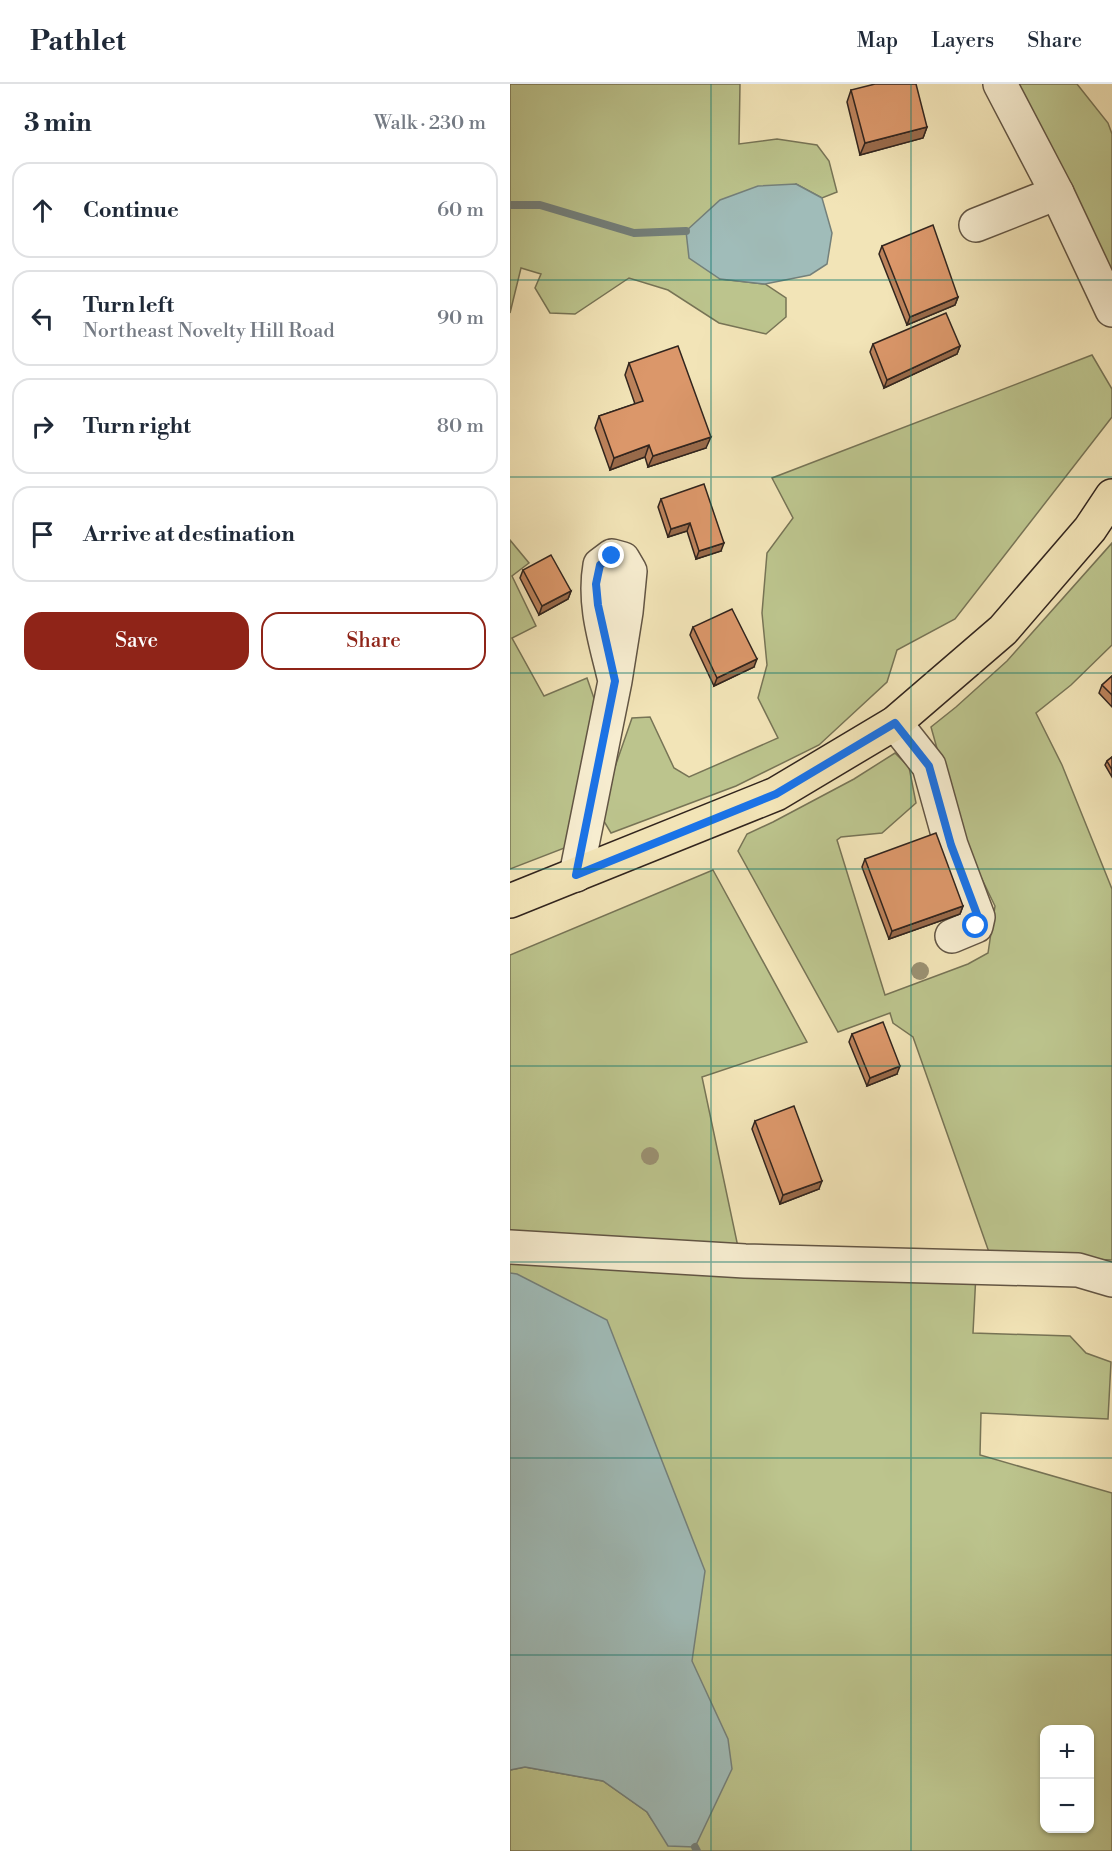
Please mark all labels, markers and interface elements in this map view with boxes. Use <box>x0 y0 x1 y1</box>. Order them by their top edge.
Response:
text: Pathlet <box>30 24 126 59</box>
text: Map <box>857 28 898 54</box>
text: Layers <box>931 28 994 54</box>
text: Share <box>1027 28 1082 54</box>
text: 3 min <box>24 107 92 139</box>
text: Walk · 230 m <box>374 111 486 136</box>
icon: ahead <box>26 194 59 227</box>
text: Continue <box>83 197 179 224</box>
text: 60 m <box>437 198 484 223</box>
text: Turn left <box>83 292 174 319</box>
icon: left <box>26 302 59 335</box>
text: 90 m <box>437 306 484 331</box>
text: Northeast Novelty Hill Road <box>83 319 335 344</box>
icon: right <box>26 410 59 443</box>
text: Turn right <box>83 413 191 440</box>
text: 80 m <box>437 414 484 439</box>
icon: arrive <box>26 518 59 551</box>
text: Arrive at destination <box>83 521 295 548</box>
route end <box>598 542 624 568</box>
button: Save <box>24 612 249 670</box>
button: Share <box>261 612 486 670</box>
route start <box>962 912 988 938</box>
map controls <box>1040 1725 1094 1833</box>
button: + <box>1040 1725 1094 1779</box>
button: − <box>1040 1779 1094 1833</box>

